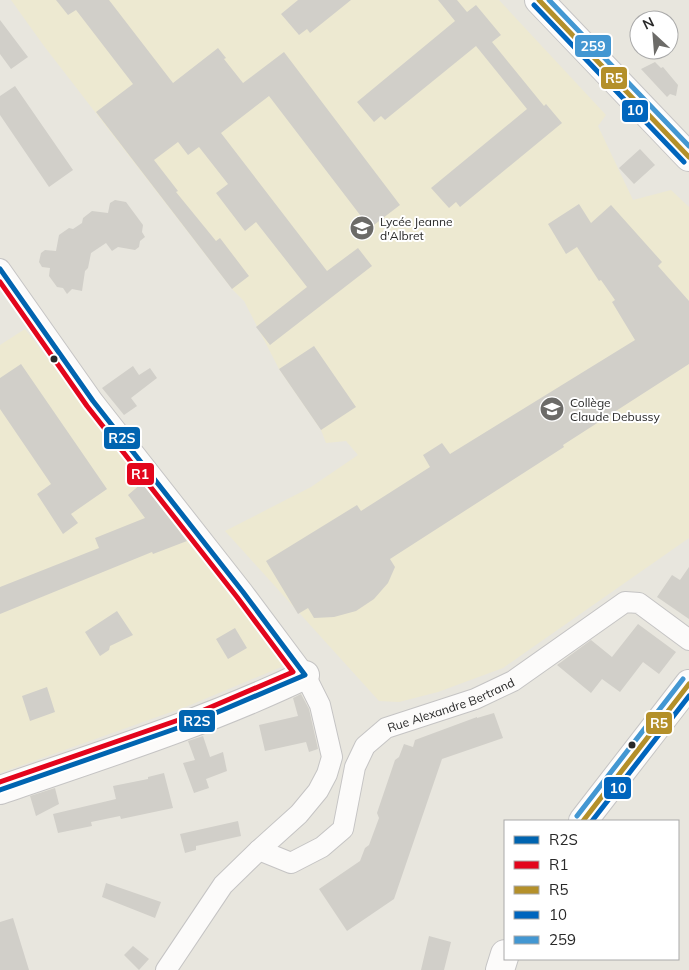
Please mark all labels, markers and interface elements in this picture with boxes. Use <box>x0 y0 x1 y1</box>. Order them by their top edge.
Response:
north arrow <box>629 10 679 60</box>
text: N <box>640 13 657 34</box>
line badge: 259 <box>574 34 612 58</box>
text: 259 <box>580 37 606 55</box>
line badge: R5 <box>600 66 628 90</box>
text: R5 <box>605 69 623 87</box>
line badge: 10 <box>621 99 649 123</box>
text: 10 <box>627 101 643 119</box>
place label: Lycée Jeanne d'Albret <box>380 214 453 243</box>
school or university icon: Lycée Jeanne d'Albret <box>349 215 375 241</box>
unlabelled marker <box>49 354 59 364</box>
place label: Collège Claude Debussy <box>570 395 660 424</box>
school or university icon: Collège Claude Debussy <box>539 396 565 422</box>
line badge: R2S <box>103 426 141 450</box>
text: R2S <box>108 429 136 447</box>
line badge: R1 <box>126 462 155 486</box>
text: R1 <box>131 465 149 483</box>
street label: Rue Alexandre Bertrand <box>385 674 516 735</box>
line badge: R2S <box>178 709 216 733</box>
line badge: R5 <box>645 711 673 735</box>
text: R2S <box>183 712 211 730</box>
text: R5 <box>650 714 668 732</box>
unlabelled marker <box>627 740 637 750</box>
line badge: 10 <box>603 776 632 800</box>
text: 10 <box>610 779 626 797</box>
legend <box>504 820 679 960</box>
text: R2S <box>549 830 578 849</box>
text: R1 <box>549 855 568 874</box>
text: R5 <box>549 880 568 899</box>
text: 10 <box>549 905 567 924</box>
text: 259 <box>549 930 576 949</box>

